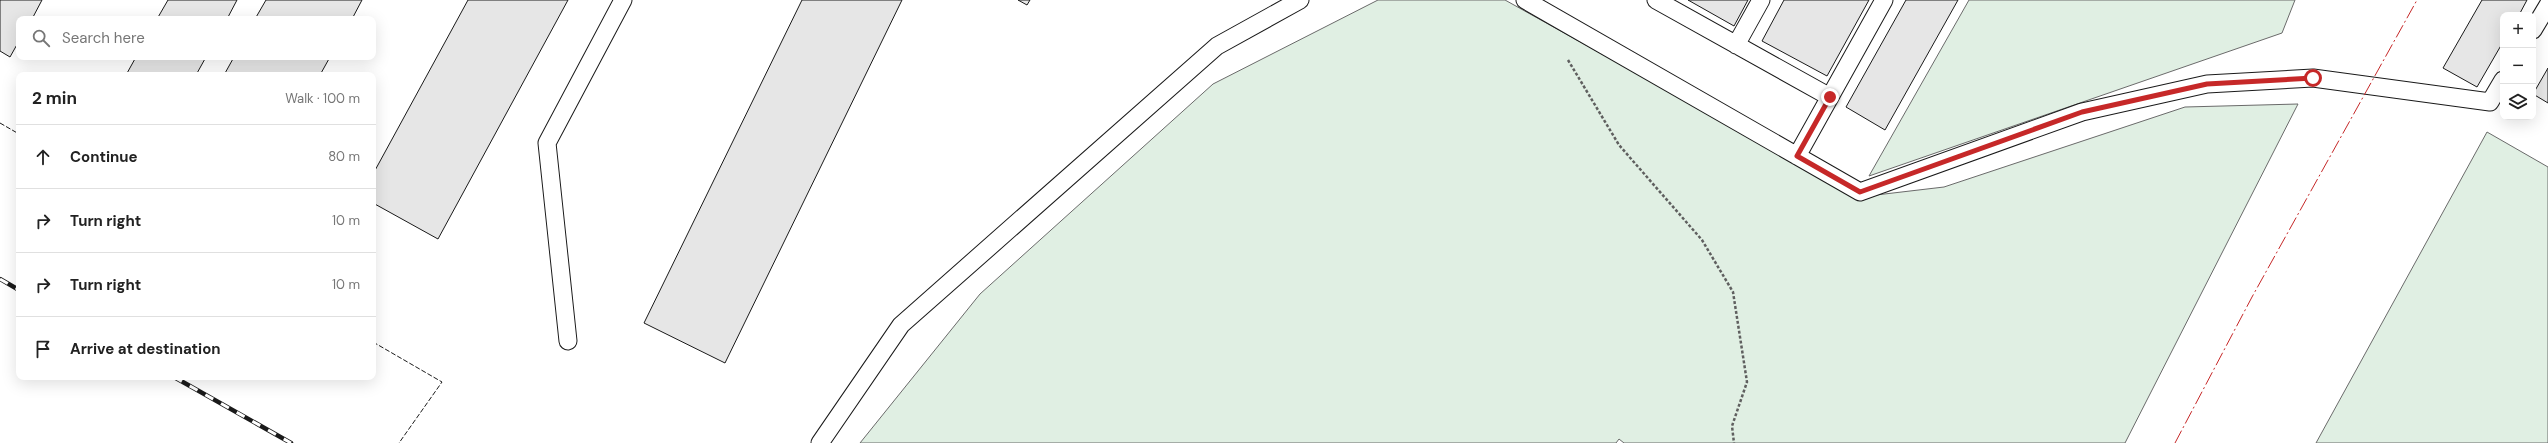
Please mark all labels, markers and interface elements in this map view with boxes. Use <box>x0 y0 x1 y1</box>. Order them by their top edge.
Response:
map controls <box>2500 12 2536 120</box>
button: + <box>2500 12 2536 48</box>
search box <box>16 16 376 60</box>
icon: search <box>30 27 52 49</box>
text: Search here <box>62 28 145 48</box>
button: − <box>2500 48 2536 84</box>
route start <box>2304 69 2322 87</box>
button: layers <box>2500 84 2536 120</box>
text: 2 min <box>32 87 77 109</box>
route end <box>1821 88 1839 106</box>
text: Walk · 100 m <box>285 90 360 107</box>
icon: ahead <box>32 146 54 168</box>
text: Continue <box>70 147 138 167</box>
text: 80 m <box>328 148 360 165</box>
icon: right <box>32 210 54 232</box>
text: Turn right <box>70 211 141 231</box>
text: 10 m <box>332 212 360 229</box>
icon: right <box>32 274 54 296</box>
text: Turn right <box>70 275 141 295</box>
text: 10 m <box>332 276 360 293</box>
icon: arrive <box>32 338 54 360</box>
text: Arrive at destination <box>70 339 221 359</box>

